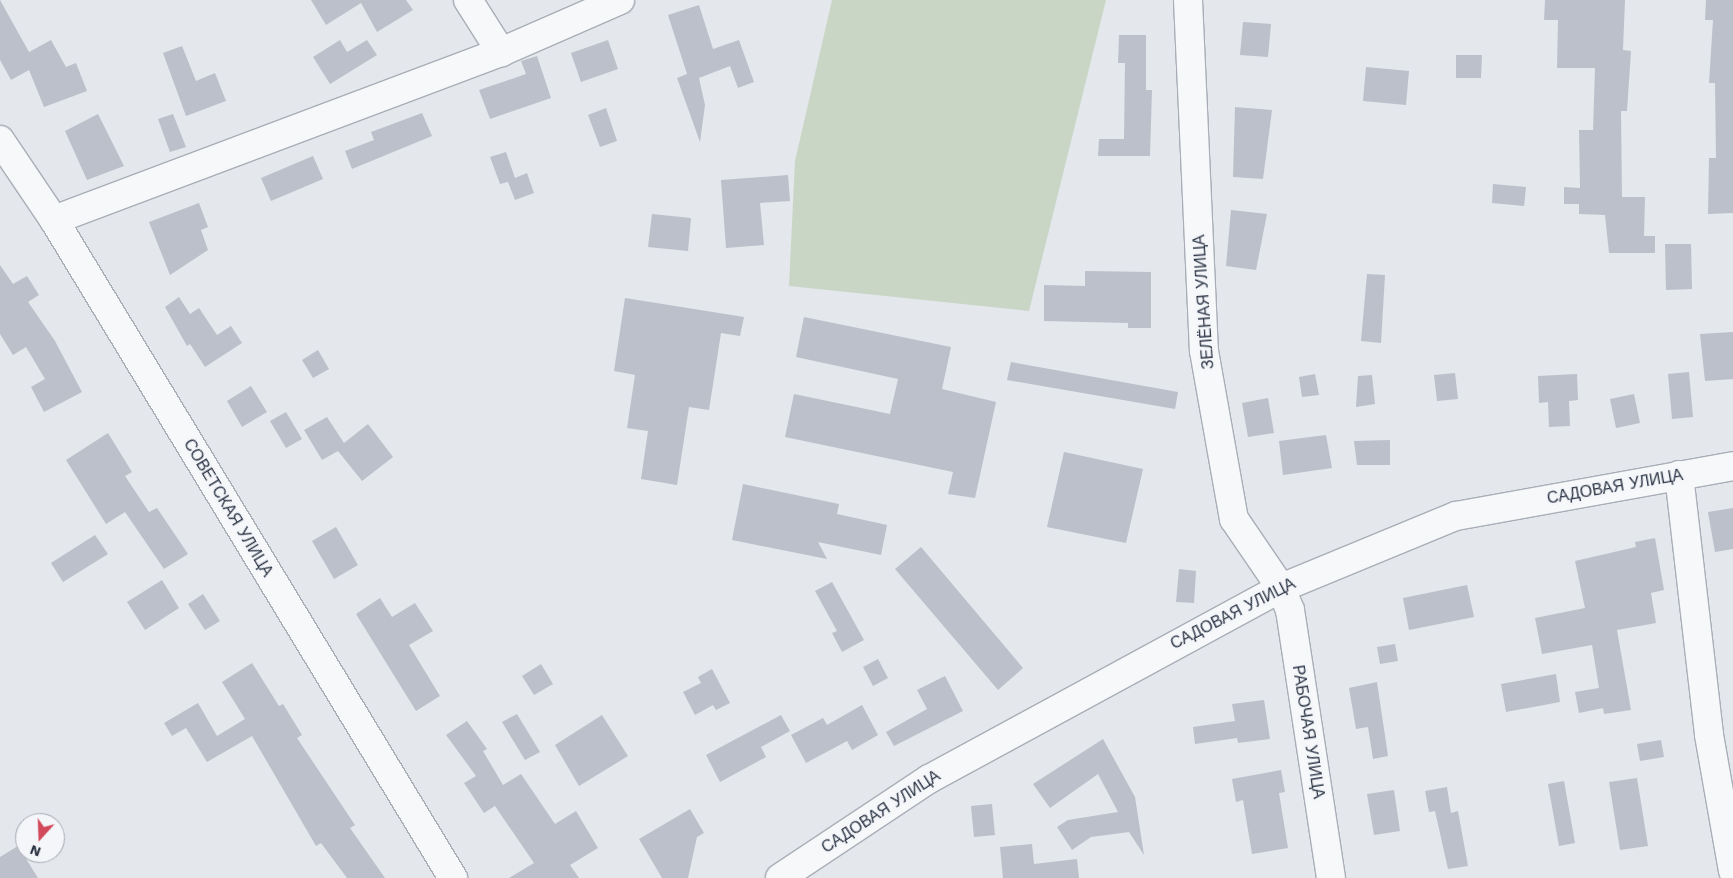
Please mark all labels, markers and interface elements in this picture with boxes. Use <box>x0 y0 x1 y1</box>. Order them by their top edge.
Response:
street label: ЗЕЛЁНАЯ УЛИЦА <box>1190 234 1218 370</box>
street label: СОВЕТСКАЯ УЛИЦА <box>179 436 277 580</box>
street label: САДОВАЯ УЛИЦА <box>1546 466 1684 508</box>
street label: САДОВАЯ УЛИЦА <box>1167 574 1299 654</box>
street label: РАБОЧАЯ УЛИЦА <box>1288 664 1328 800</box>
street label: САДОВАЯ УЛИЦА <box>818 766 944 858</box>
north arrow <box>15 813 65 863</box>
text: N <box>28 842 43 860</box>

